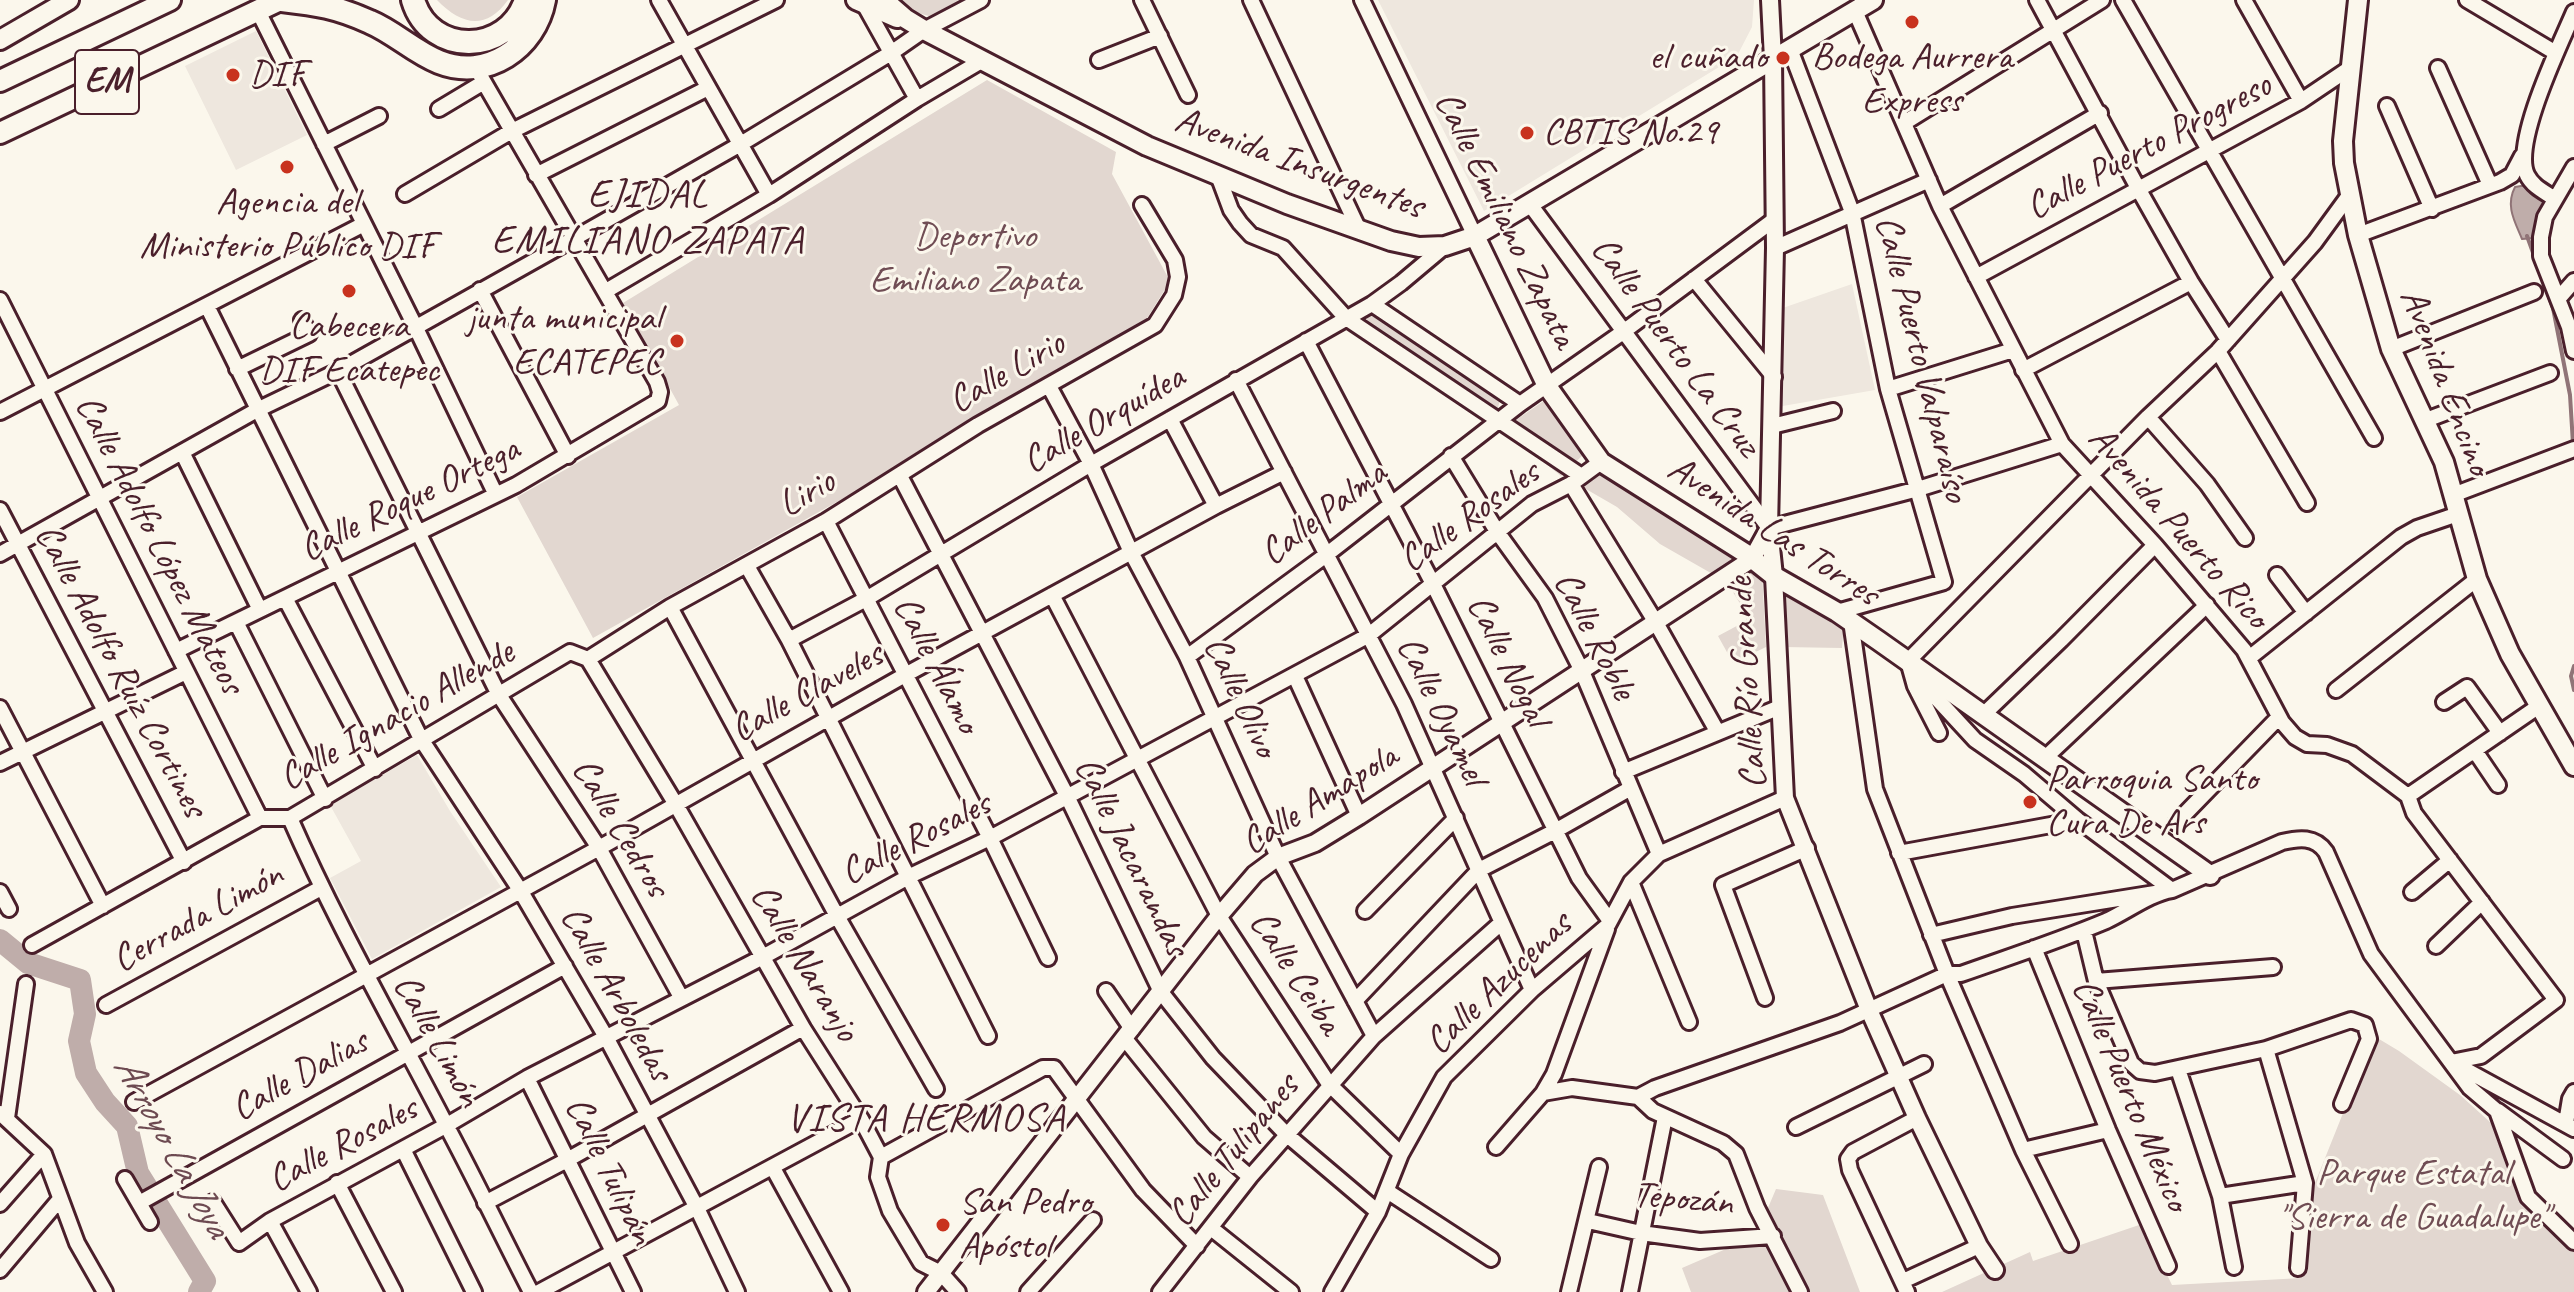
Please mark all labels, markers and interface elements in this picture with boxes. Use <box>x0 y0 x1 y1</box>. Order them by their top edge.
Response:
marker: Bodega Aurrera Express <box>1903 13 1921 31</box>
place label: el cuñado <box>1649 35 1767 81</box>
place label: Bodega Aurrera Express <box>1812 35 2012 124</box>
marker: el cuñado <box>1774 49 1792 67</box>
road number: EM <box>75 50 139 114</box>
place label: DIF <box>249 52 305 98</box>
street label: Calle Puerto Progreso <box>2019 63 2279 231</box>
marker: DIF <box>224 66 242 84</box>
street label: Calle Emiliano Zapata <box>1423 84 1587 356</box>
street label: Avenida Insurgentes <box>1168 98 1430 230</box>
place label: CBTIS No.29 <box>1543 110 1718 156</box>
marker: CBTIS No.29 <box>1518 124 1536 142</box>
marker: Agencia del Ministerio Público DIF <box>278 158 296 176</box>
district label: EJIDAL EMILIANO ZAPATA <box>490 172 806 266</box>
place label: Agencia del Ministerio Público DIF <box>140 180 434 270</box>
street label: Calle Puerto Valparaíso <box>1863 211 1979 507</box>
park label: Deportivo Emiliano Zapata <box>870 214 1080 304</box>
street label: Calle Puerto La Cruz <box>1580 228 1770 466</box>
marker: Cabecera DIF Ecatepec <box>340 282 358 300</box>
street label: Avenida Encino <box>2389 282 2501 482</box>
place label: junta municipal ECATEPEC <box>467 296 661 386</box>
place label: Cabecera DIF Ecatepec <box>259 304 439 394</box>
street label: Calle Lirio <box>941 322 1073 424</box>
marker: junta municipal ECATEPEC <box>668 332 686 350</box>
street label: Calle Orquídea <box>1015 355 1193 485</box>
street label: Calle Adolfo López Mateos <box>64 388 254 702</box>
street label: Avenida Puerto Rico <box>2078 417 2278 639</box>
street label: Calle Roque Ortega <box>293 427 527 573</box>
street label: Avenida Las Torres <box>1659 447 1887 617</box>
street label: Calle Rosales <box>1391 451 1549 583</box>
street label: Calle Palma <box>1252 452 1396 576</box>
street label: Lirio <box>771 460 843 528</box>
street label: Calle Adolfo Ruíz Cortines <box>24 517 216 825</box>
street label: Calle Roble <box>1542 564 1646 708</box>
street label: Calle Río Grande <box>1718 576 1778 790</box>
street label: Calle Nogal <box>1456 588 1558 734</box>
street label: Calle Álamo <box>882 589 990 741</box>
street label: Calle Olivo <box>1192 629 1288 765</box>
street label: Calle Oyamel <box>1385 629 1497 793</box>
street label: Calle Ignacio Allende <box>272 630 522 802</box>
street label: Calle Claveles <box>723 633 891 753</box>
street label: Calle Amapola <box>1233 734 1407 866</box>
street label: Calle Cedros <box>561 750 679 906</box>
street label: Calle Jacarandas <box>1063 750 1199 964</box>
place label: Parroquia Santo Cura De Ars <box>2046 757 2257 846</box>
street label: Calle Rosales <box>833 782 999 896</box>
marker: Parroquia Santo Cura De Ars <box>2021 793 2039 811</box>
street label: Cerrada Limón <box>105 852 291 984</box>
street label: Calle Naranjo <box>739 876 869 1050</box>
street label: Calle Arboledas <box>549 898 683 1090</box>
street label: Calle Ceiba <box>1238 903 1352 1043</box>
street label: Calle Azucenas <box>1416 903 1582 1065</box>
street label: Calle Limón <box>382 967 492 1115</box>
street label: Calle Puerto México <box>2061 972 2199 1218</box>
street label: Calle Dalias <box>224 1020 376 1132</box>
water label: Arroyo La Joya <box>102 1048 240 1246</box>
street label: Calle Tulipanes <box>1159 1065 1309 1237</box>
street label: Calle Rosales <box>261 1087 425 1203</box>
street label: Calle Tulipán <box>554 1090 664 1252</box>
district label: VISTA HERMOSA <box>787 1096 1065 1144</box>
park label: Parque Estatal "Sierra de Guadalupe" <box>2278 1151 2548 1240</box>
street label: Tepozán <box>1631 1173 1735 1227</box>
place label: San Pedro Apóstol <box>959 1180 1091 1270</box>
marker: San Pedro Apóstol <box>934 1216 952 1234</box>

